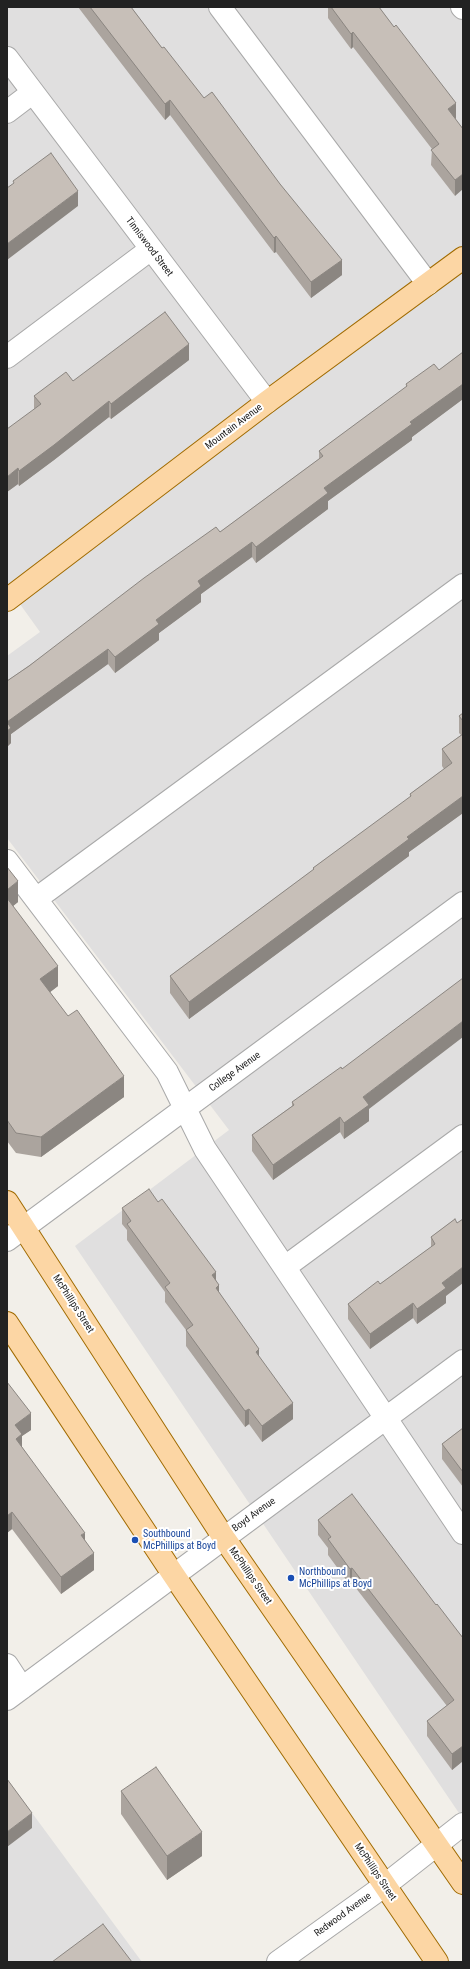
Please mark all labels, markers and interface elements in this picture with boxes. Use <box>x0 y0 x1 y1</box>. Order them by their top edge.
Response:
street label: Tinniswood Street <box>123 215 175 279</box>
street label: Mountain Avenue <box>203 402 265 452</box>
street label: College Avenue <box>207 1049 263 1095</box>
street label: McPhillips Street <box>50 1273 96 1335</box>
street label: Boyd Avenue <box>230 1495 278 1535</box>
place label: Southbound McPhillips at Boyd <box>143 1528 216 1552</box>
marker: Southbound McPhillips at Boyd <box>130 1535 140 1545</box>
street label: McPhillips Street <box>226 1545 274 1607</box>
place label: Northbound McPhillips at Boyd <box>299 1566 372 1590</box>
marker: Northbound McPhillips at Boyd <box>286 1573 296 1583</box>
street label: McPhillips Street <box>351 1841 399 1903</box>
street label: Redwood Avenue <box>312 1890 374 1940</box>

